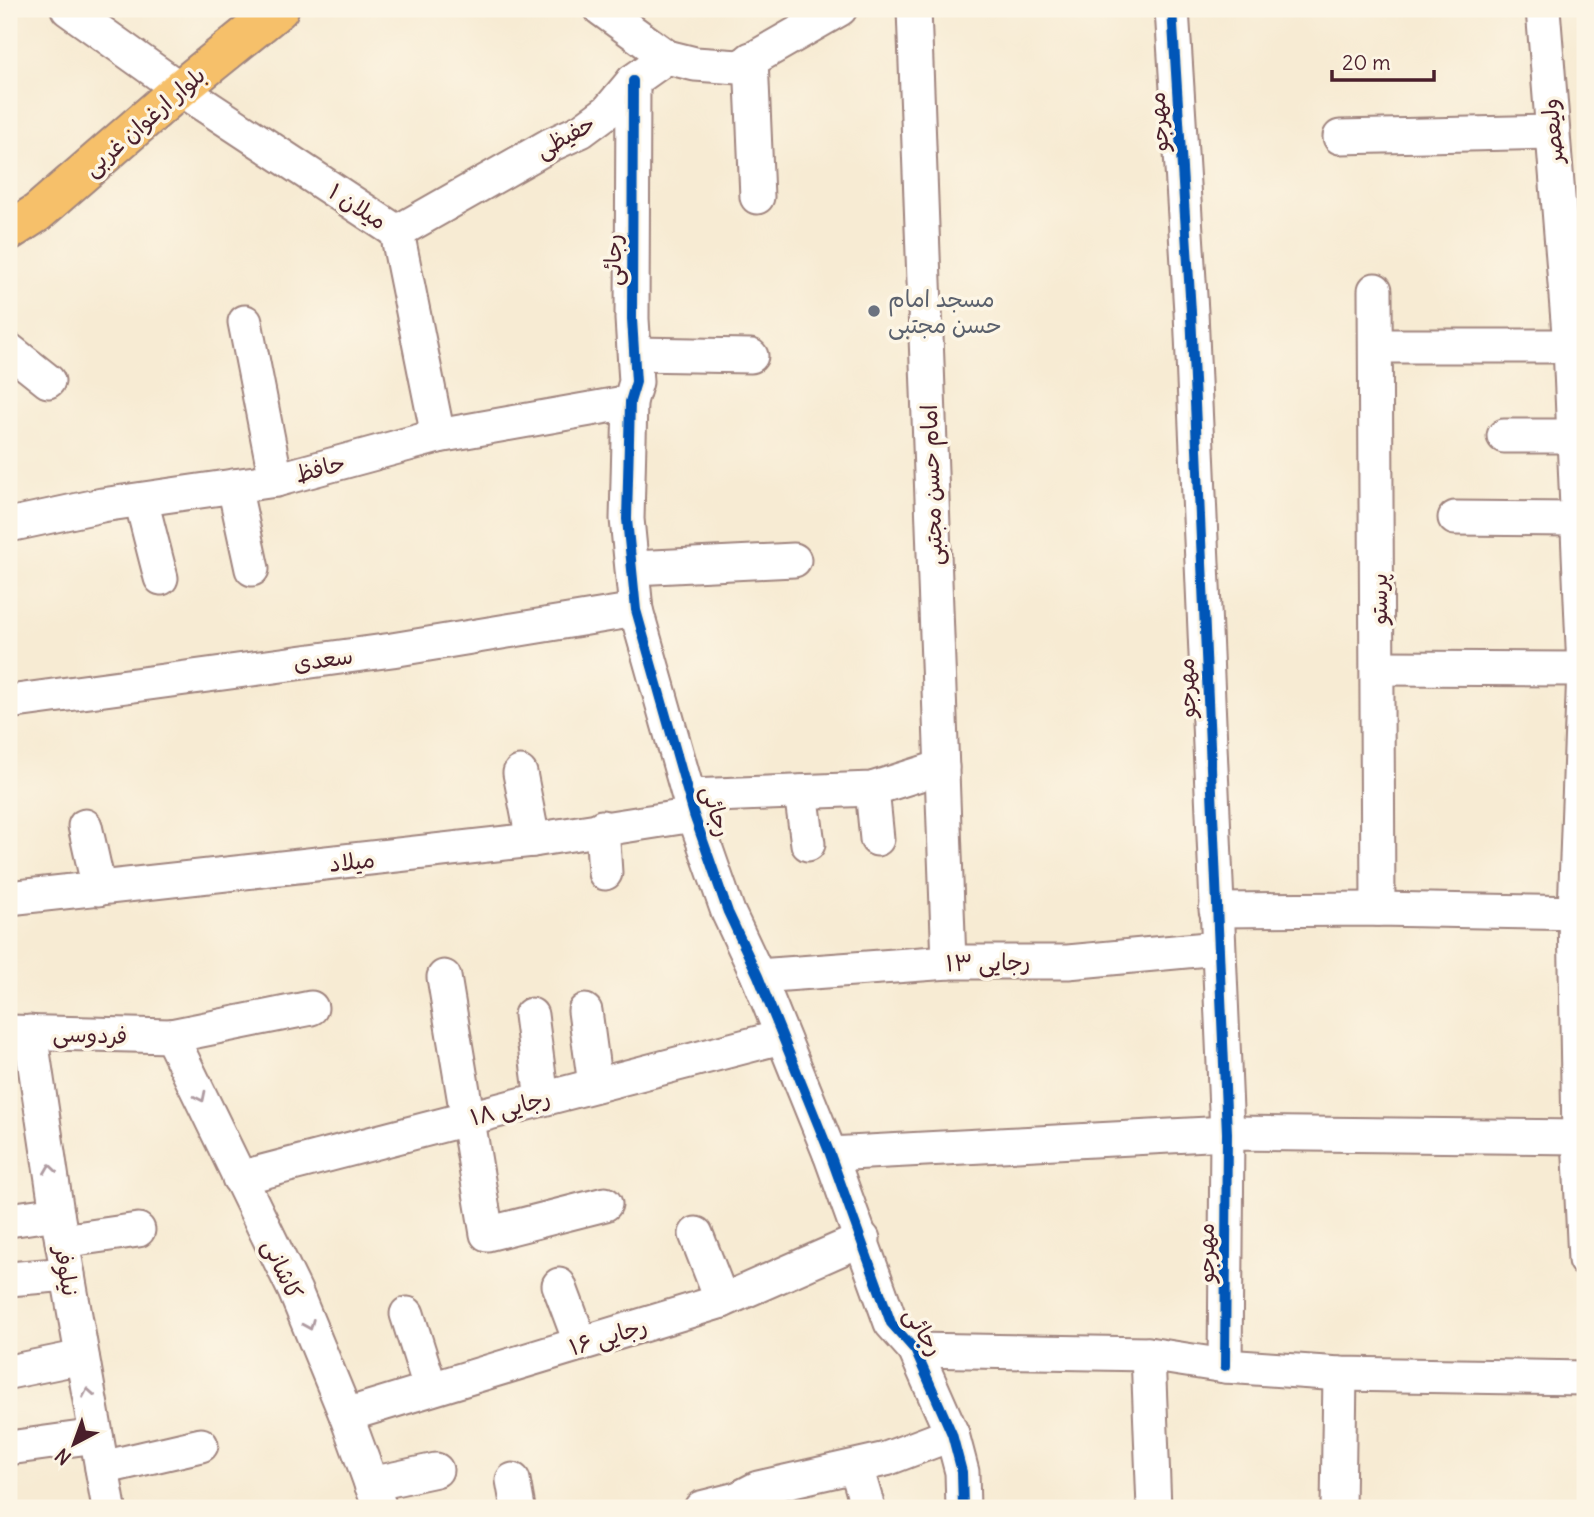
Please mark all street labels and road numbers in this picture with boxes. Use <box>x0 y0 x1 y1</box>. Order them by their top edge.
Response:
street label: بلوار ارغوان غربی <box>77 60 212 183</box>
street label: مهرجو <box>1141 91 1175 154</box>
street label: ولیعصر <box>1535 97 1569 167</box>
street label: حفیظی <box>530 108 600 165</box>
street label: میلان ۱ <box>323 177 393 235</box>
street label: رجائی <box>598 234 628 286</box>
street label: امام حسن مجتبی <box>914 404 952 566</box>
street label: حافظ <box>292 447 348 489</box>
street label: پرستو <box>1364 573 1394 626</box>
street label: سعدی <box>291 640 355 678</box>
street label: مهرجو <box>1170 657 1202 720</box>
street label: رجائی <box>695 782 738 840</box>
street label: میلاد <box>328 844 376 878</box>
street label: رجایی ۱۳ <box>945 947 1031 978</box>
street label: فردوسی <box>52 1018 128 1051</box>
street label: رجایی ۱۸ <box>467 1082 554 1133</box>
street label: مهرجو <box>1191 1223 1220 1284</box>
street label: کاشانی <box>256 1234 309 1304</box>
street label: نیلوفر <box>47 1242 86 1298</box>
street label: رجائی <box>897 1301 950 1361</box>
street label: رجایی ۱۶ <box>566 1310 651 1362</box>

